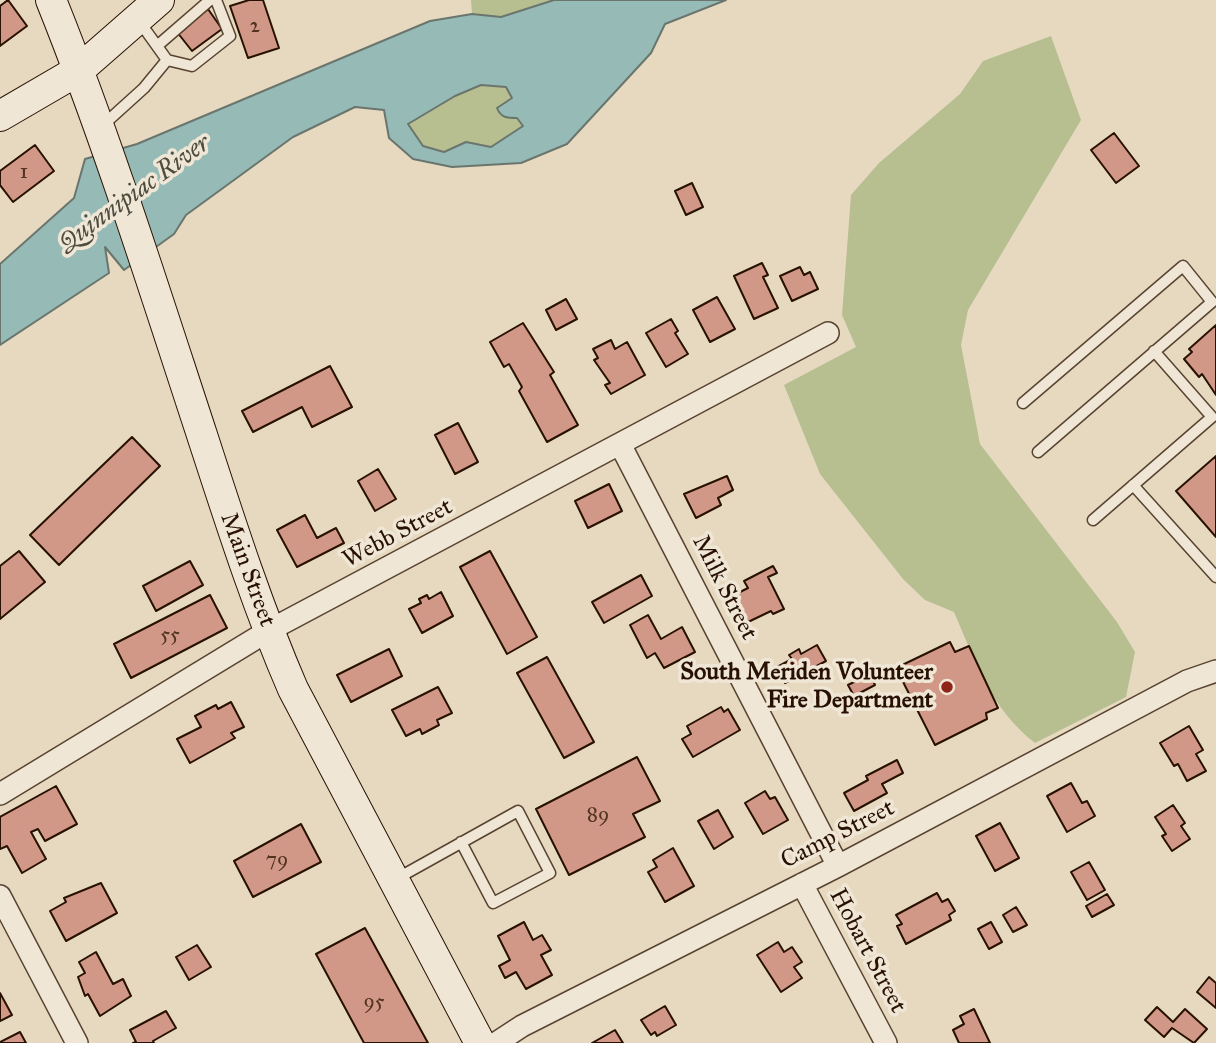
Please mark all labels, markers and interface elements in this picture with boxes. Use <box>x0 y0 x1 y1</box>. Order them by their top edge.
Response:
house number: 2 <box>250 14 260 40</box>
water label: Quinnipiac River <box>53 128 217 260</box>
house number: 1 <box>20 160 28 186</box>
street label: Webb Street <box>338 493 458 575</box>
street label: Main Street <box>213 509 281 631</box>
street label: Milk Street <box>685 531 763 645</box>
house number: 55 <box>160 623 180 649</box>
place label: South Meriden Volunteer Fire Department <box>680 659 933 715</box>
marker: South Meriden Volunteer Fire Department <box>939 679 955 695</box>
street label: Camp Street <box>776 794 900 876</box>
house number: 89 <box>587 803 609 829</box>
house number: 79 <box>266 848 288 874</box>
street label: Hobart Street <box>822 884 912 1018</box>
house number: 95 <box>363 990 385 1016</box>

